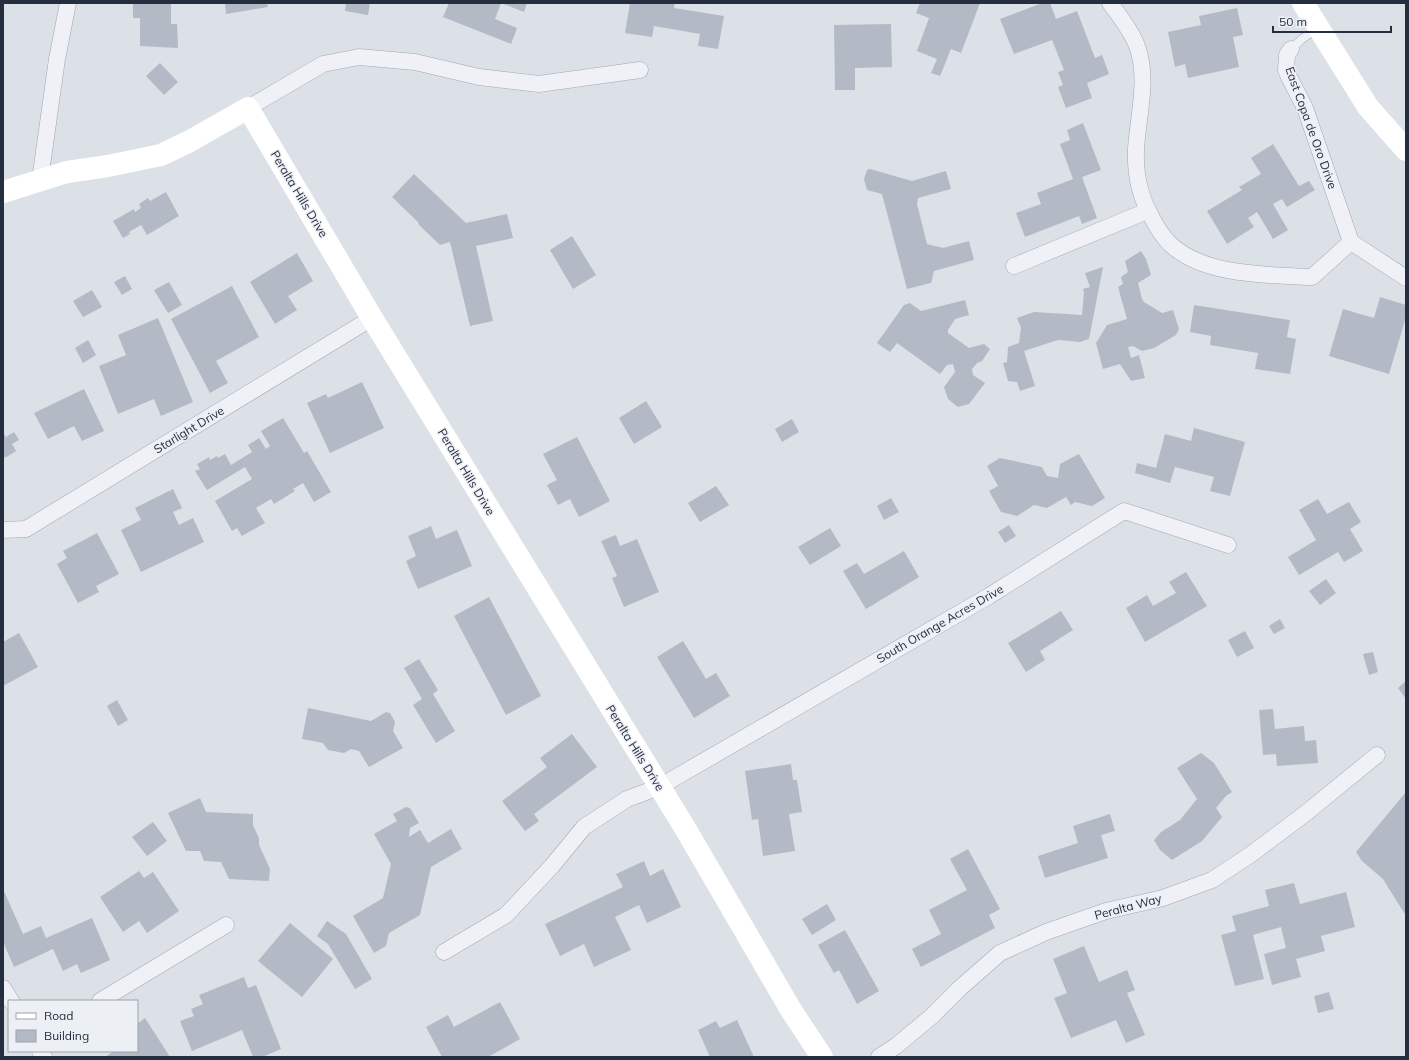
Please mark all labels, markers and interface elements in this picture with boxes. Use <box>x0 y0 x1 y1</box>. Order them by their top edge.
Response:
scale bar <box>1273 8 1391 34</box>
text: 50 m <box>1279 14 1307 29</box>
street label: East Copa de Oro Drive <box>1282 65 1341 191</box>
street label: Peralta Hills Drive <box>268 148 331 240</box>
street label: Starlight Drive <box>151 403 227 456</box>
street label: Peralta Hills Drive <box>435 426 498 518</box>
street label: South Orange Acres Drive <box>874 581 1006 666</box>
street label: Peralta Hills Drive <box>603 702 668 794</box>
street label: Peralta Way <box>1093 890 1164 923</box>
legend <box>8 1000 138 1052</box>
text: Road <box>44 1008 73 1023</box>
text: Building <box>44 1028 89 1043</box>

